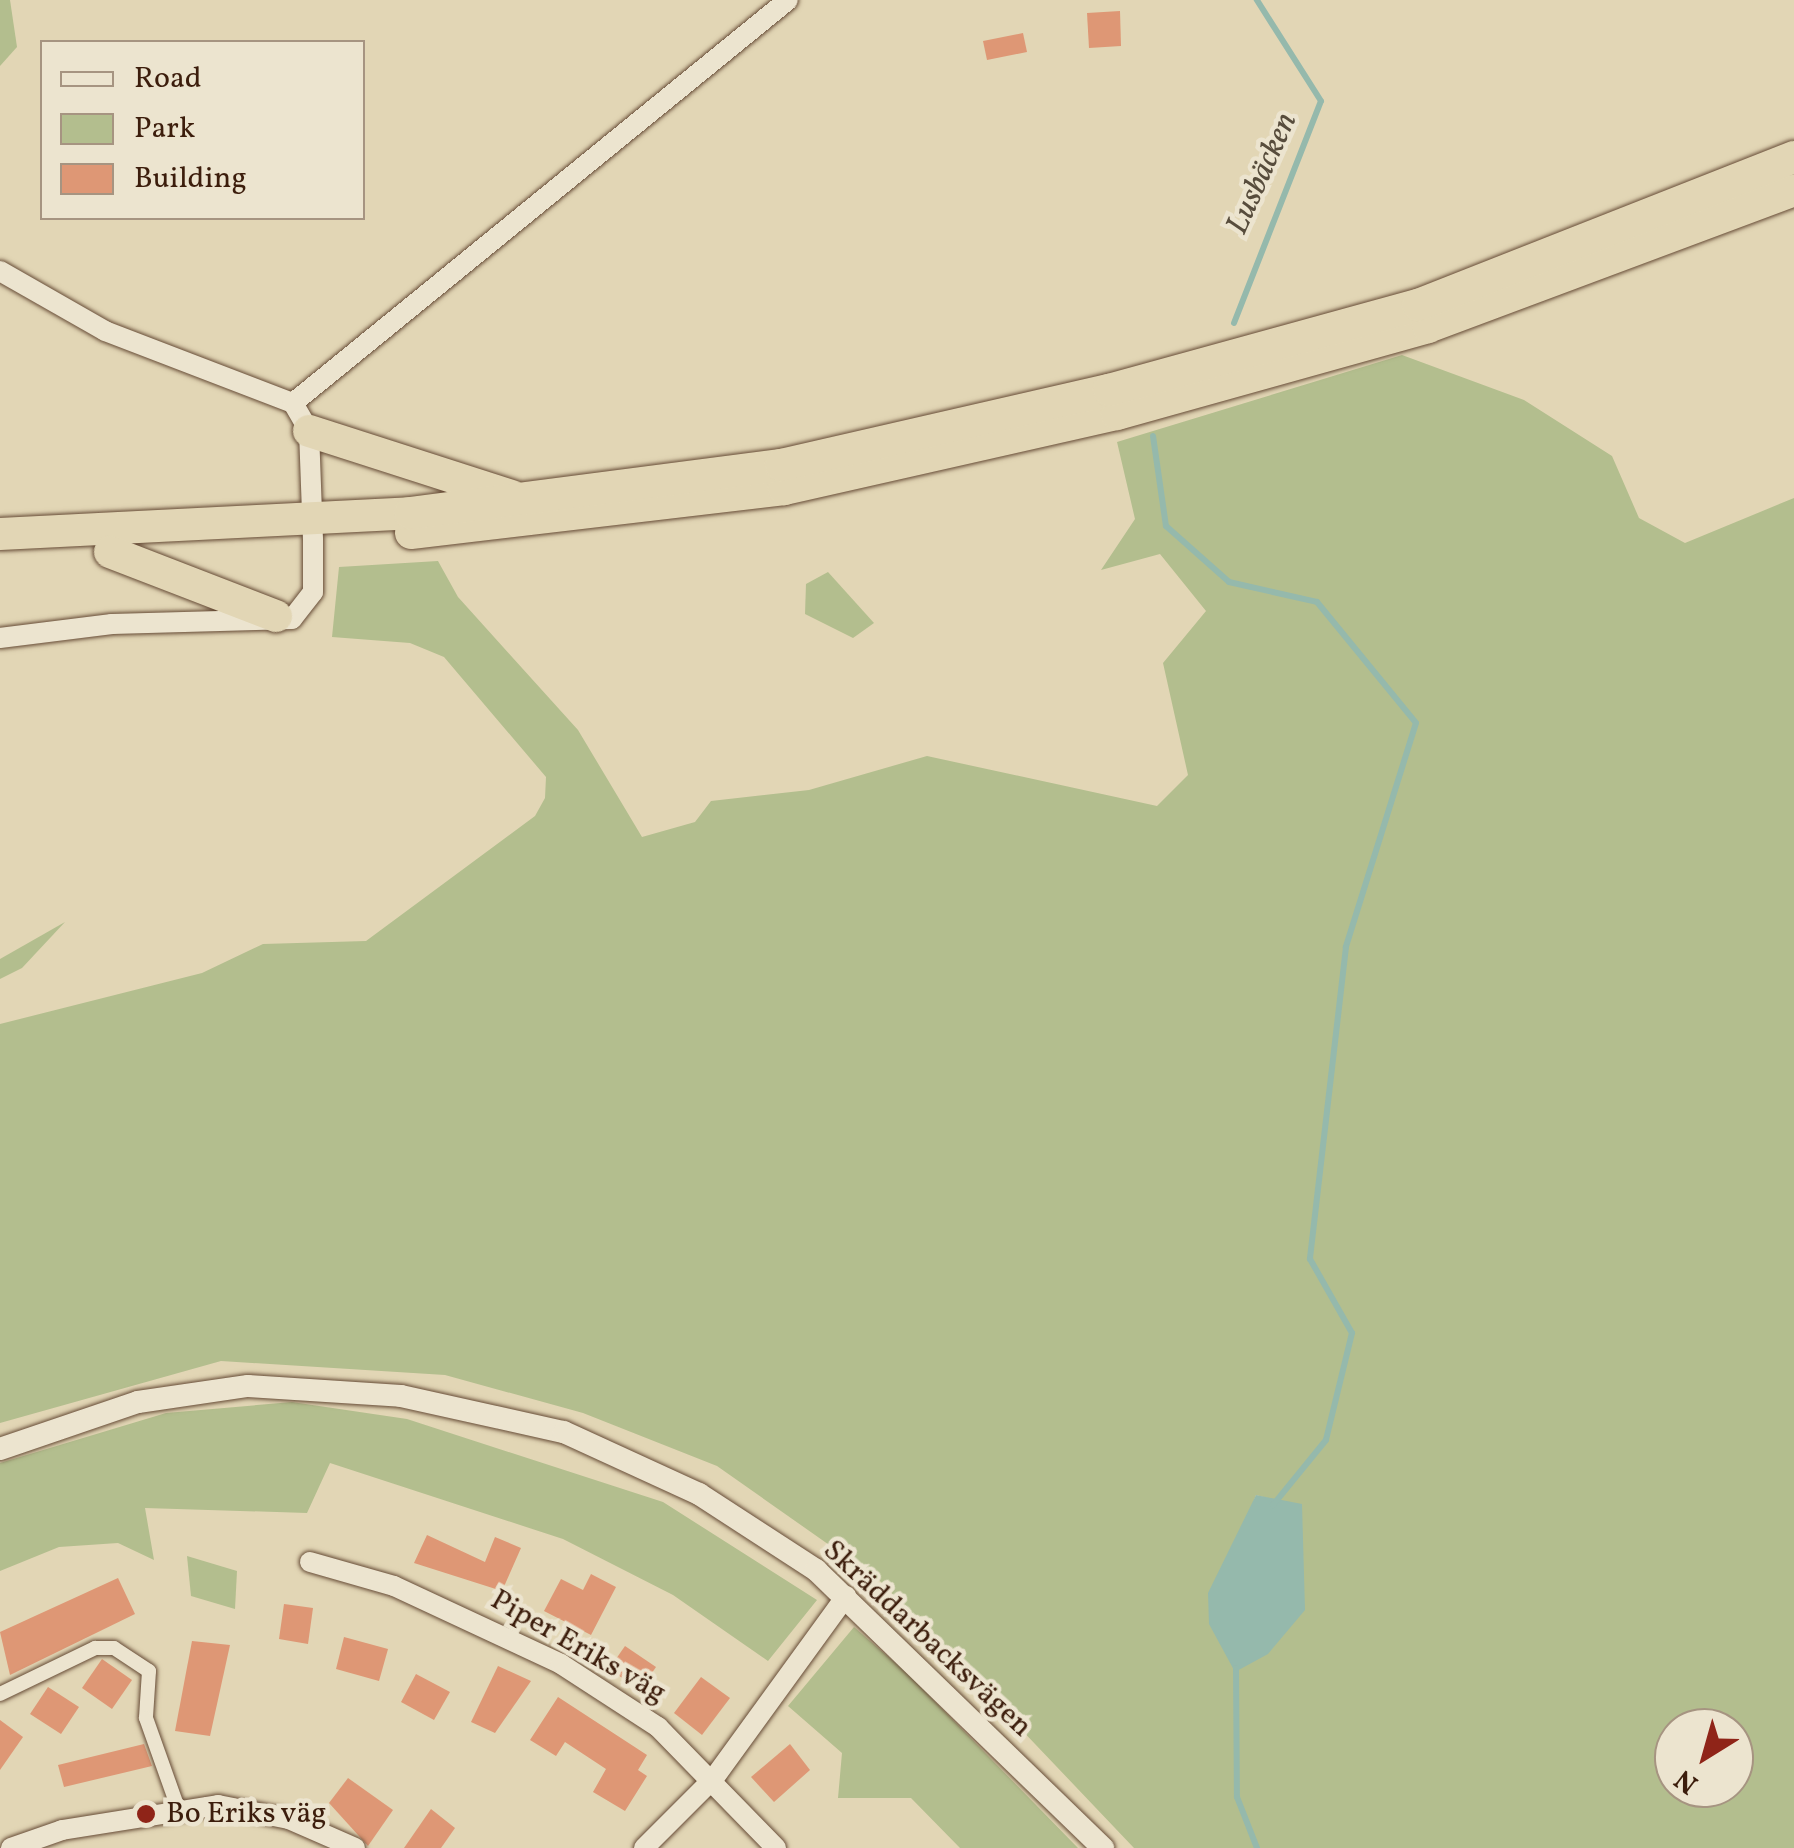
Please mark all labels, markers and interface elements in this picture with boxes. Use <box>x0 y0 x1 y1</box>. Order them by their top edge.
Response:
legend <box>40 40 365 220</box>
text: Road <box>134 58 202 100</box>
water label: Lusbäcken <box>1219 107 1307 241</box>
text: Park <box>134 108 195 150</box>
text: Building <box>134 158 247 200</box>
street label: Skräddarbacksvägen <box>815 1533 1039 1745</box>
street label: Piper Eriks väg <box>484 1582 672 1712</box>
north arrow <box>1654 1708 1754 1808</box>
text: N <box>1667 1759 1707 1802</box>
place label: Bo Eriks väg <box>166 1796 328 1832</box>
marker: Bo Eriks väg <box>135 1803 157 1825</box>

